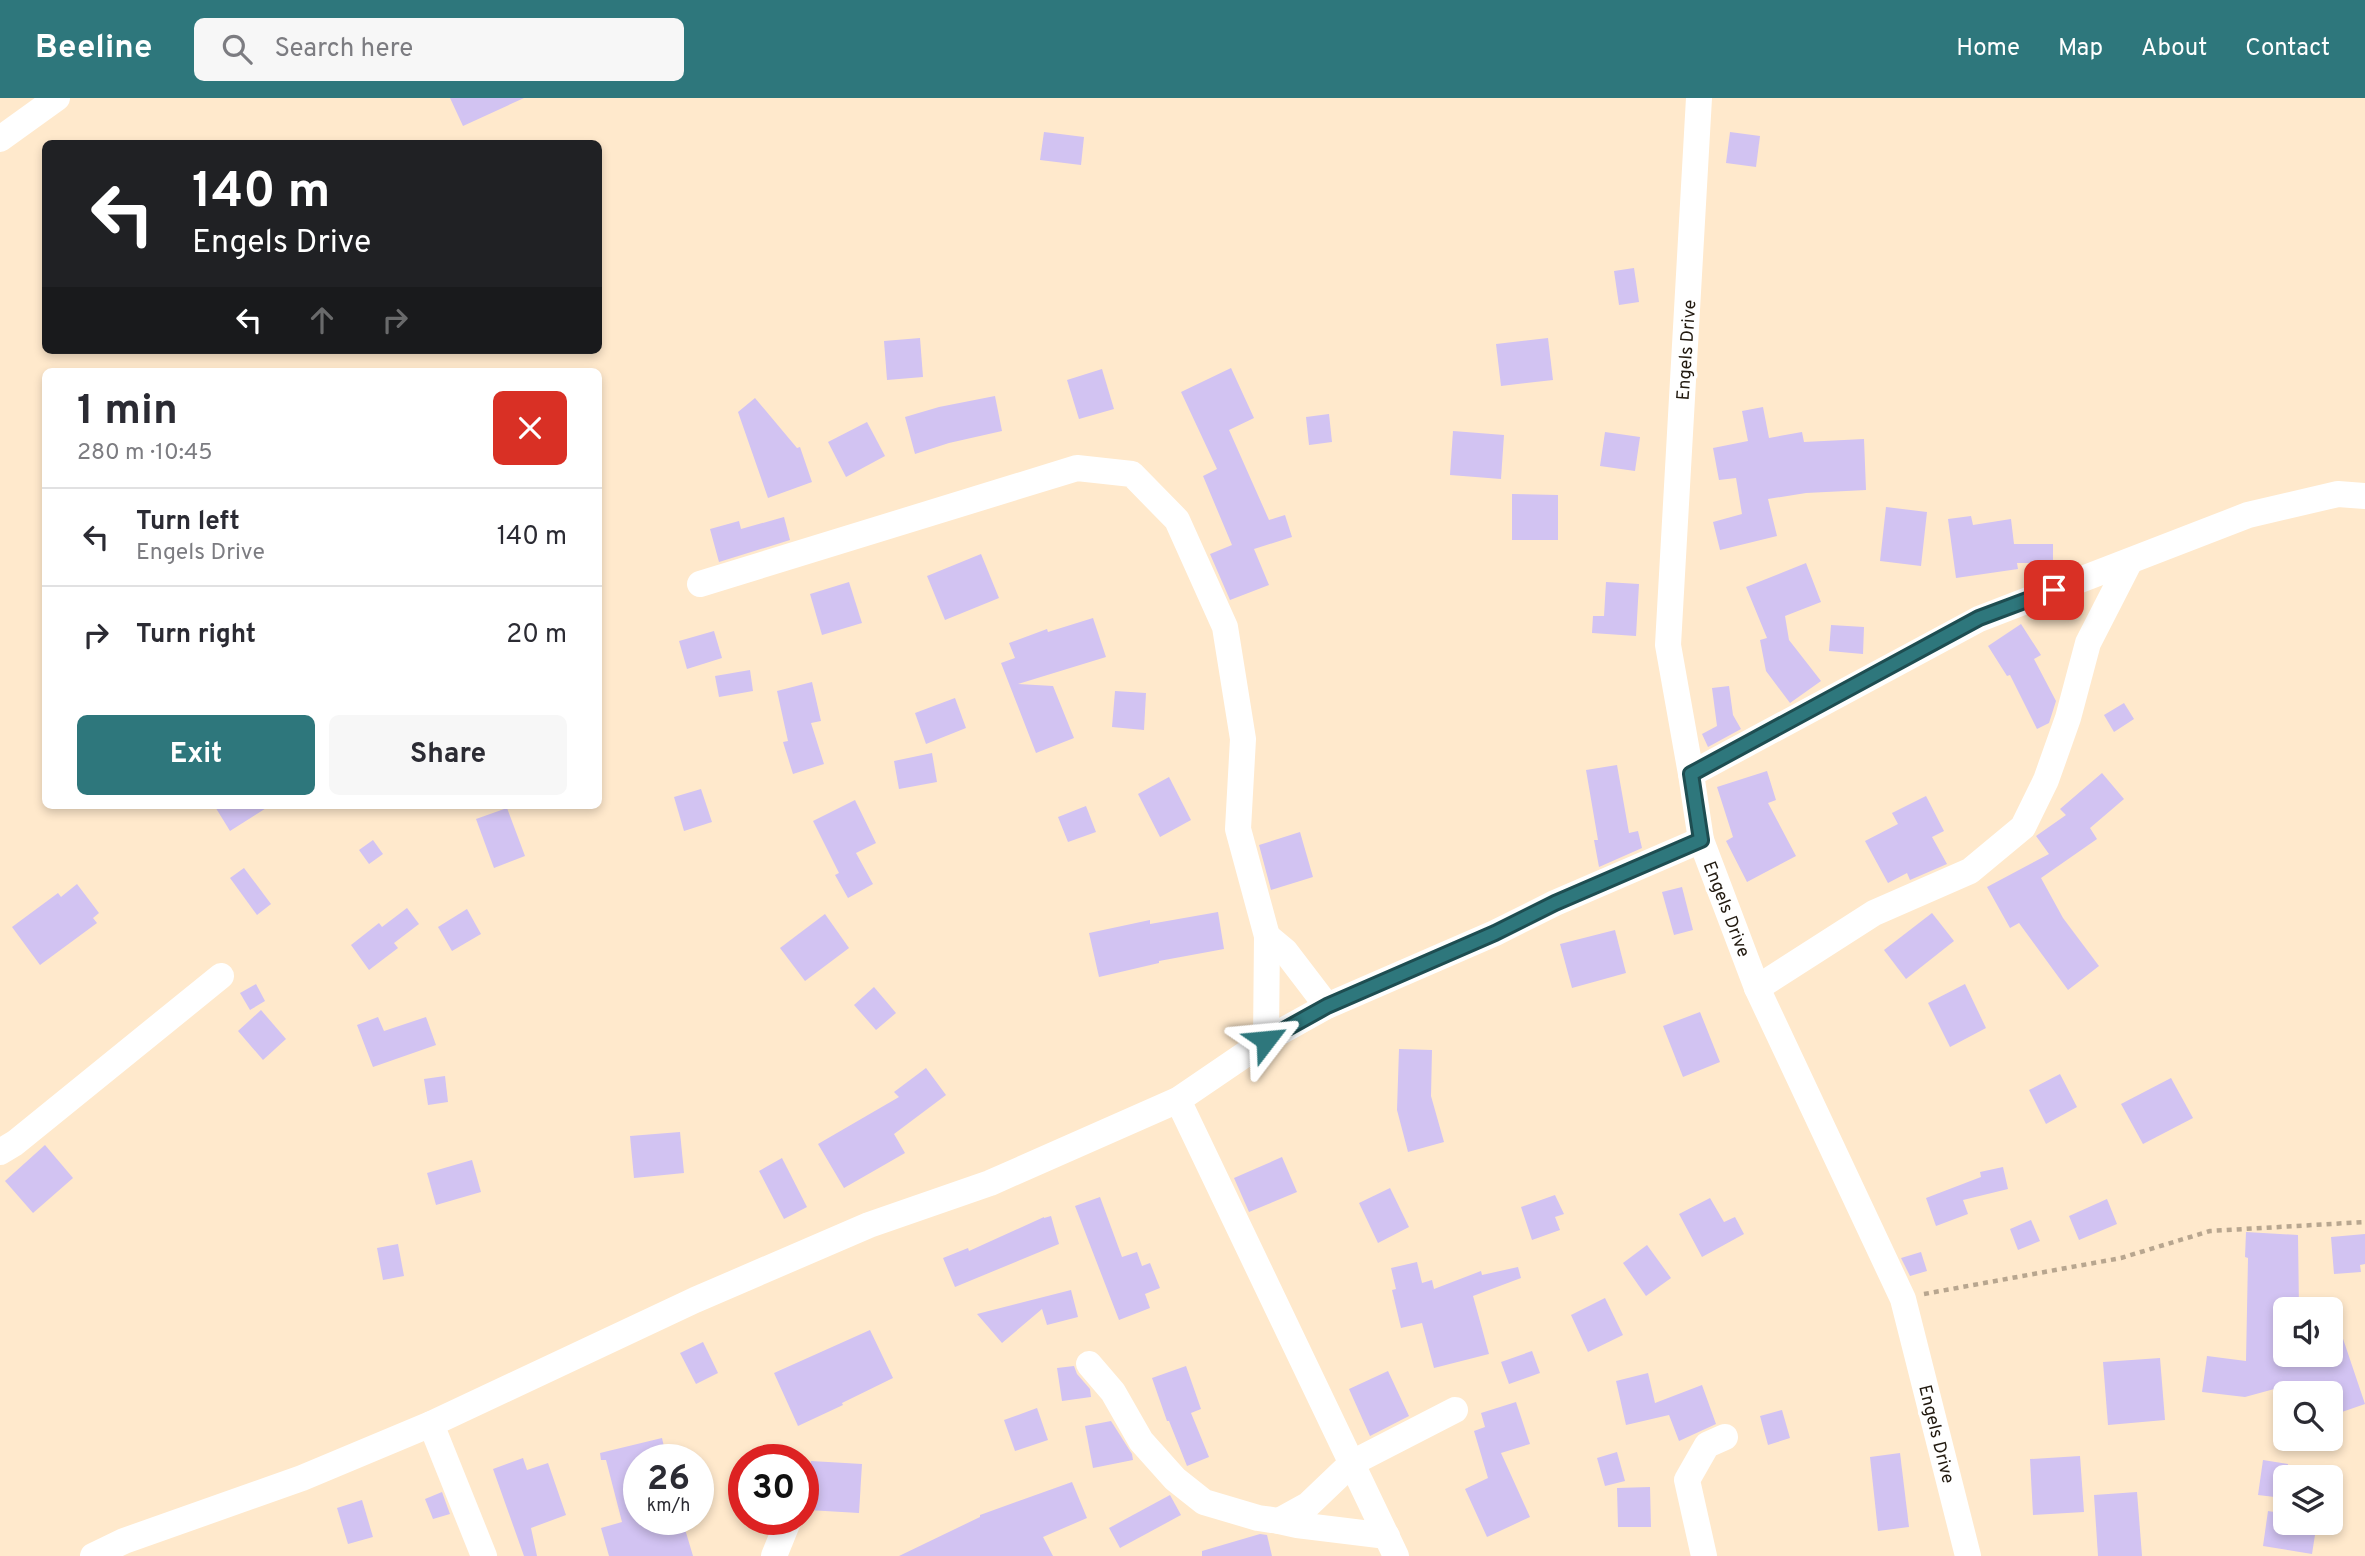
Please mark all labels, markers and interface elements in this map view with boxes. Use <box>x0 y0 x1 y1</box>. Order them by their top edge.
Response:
search box <box>194 18 684 81</box>
text: Beeline <box>35 28 152 70</box>
icon: search <box>218 30 256 68</box>
text: Search here <box>274 33 413 66</box>
text: Home <box>1956 34 2020 64</box>
text: Map <box>2058 34 2103 64</box>
text: About <box>2141 34 2207 64</box>
text: Contact <box>2245 34 2330 64</box>
text: 140 m <box>192 163 331 225</box>
icon: left <box>77 168 168 259</box>
text: Engels Drive <box>192 224 371 264</box>
street label: Engels Drive <box>1673 299 1702 401</box>
icon: left <box>230 301 268 339</box>
icon: ahead <box>303 301 341 339</box>
icon: right <box>376 301 414 339</box>
text: 1 min <box>77 386 178 439</box>
button: close <box>493 391 567 465</box>
text: 280 m · 10:45 <box>77 439 212 468</box>
text: Turn left <box>136 506 240 539</box>
icon: left <box>77 518 115 556</box>
text: 140 m <box>497 521 567 554</box>
text: Engels Drive <box>136 539 265 568</box>
pin <box>2024 560 2084 620</box>
icon: arrive <box>2035 571 2073 609</box>
icon: right <box>77 616 115 654</box>
text: Turn right <box>136 619 256 652</box>
text: 20 m <box>506 619 567 652</box>
button: Exit <box>77 715 315 795</box>
button: Share <box>329 715 567 795</box>
street label: Engels Drive <box>1697 858 1754 961</box>
position arrow <box>1229 1003 1303 1077</box>
map controls <box>2273 1297 2343 1535</box>
button: sound <box>2273 1297 2343 1367</box>
button: search <box>2273 1381 2343 1451</box>
street label: Engels Drive <box>1912 1383 1959 1486</box>
speed limit sign: 30 <box>728 1444 819 1535</box>
text: 26 <box>647 1458 690 1502</box>
button: layers <box>2273 1465 2343 1535</box>
text: km/h <box>647 1495 690 1518</box>

